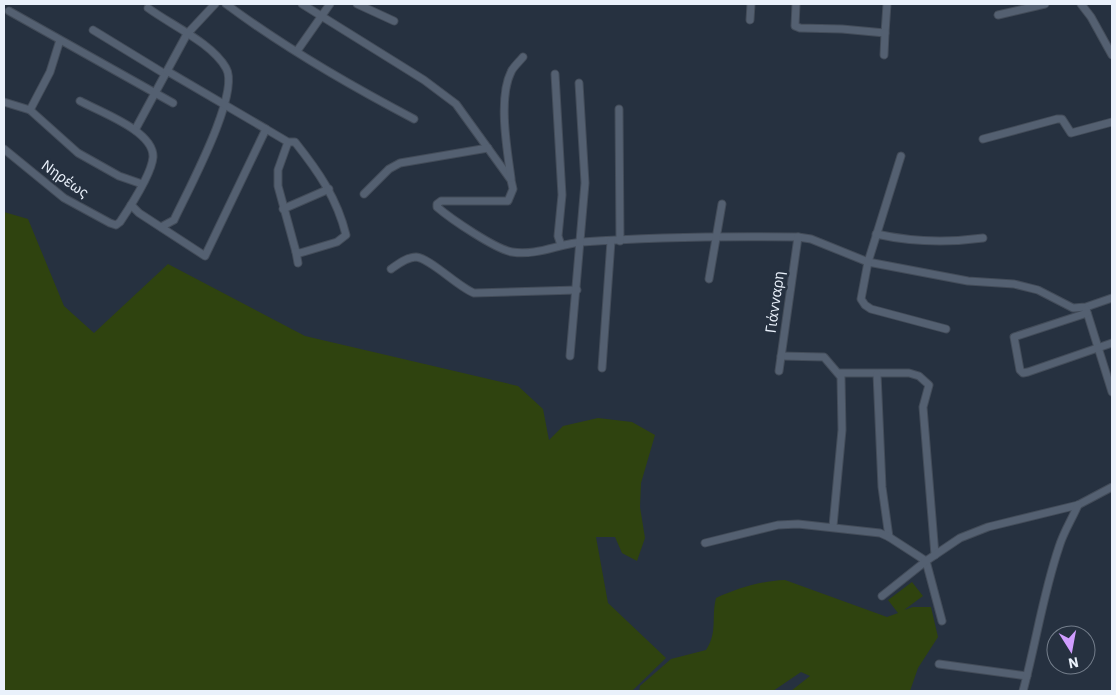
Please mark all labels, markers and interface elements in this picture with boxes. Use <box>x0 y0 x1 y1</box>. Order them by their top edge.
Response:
street label: Νηρέως <box>38 155 93 202</box>
street label: Γιάνναρη <box>761 270 788 334</box>
north arrow <box>1046 625 1096 675</box>
text: N <box>1067 653 1080 673</box>

